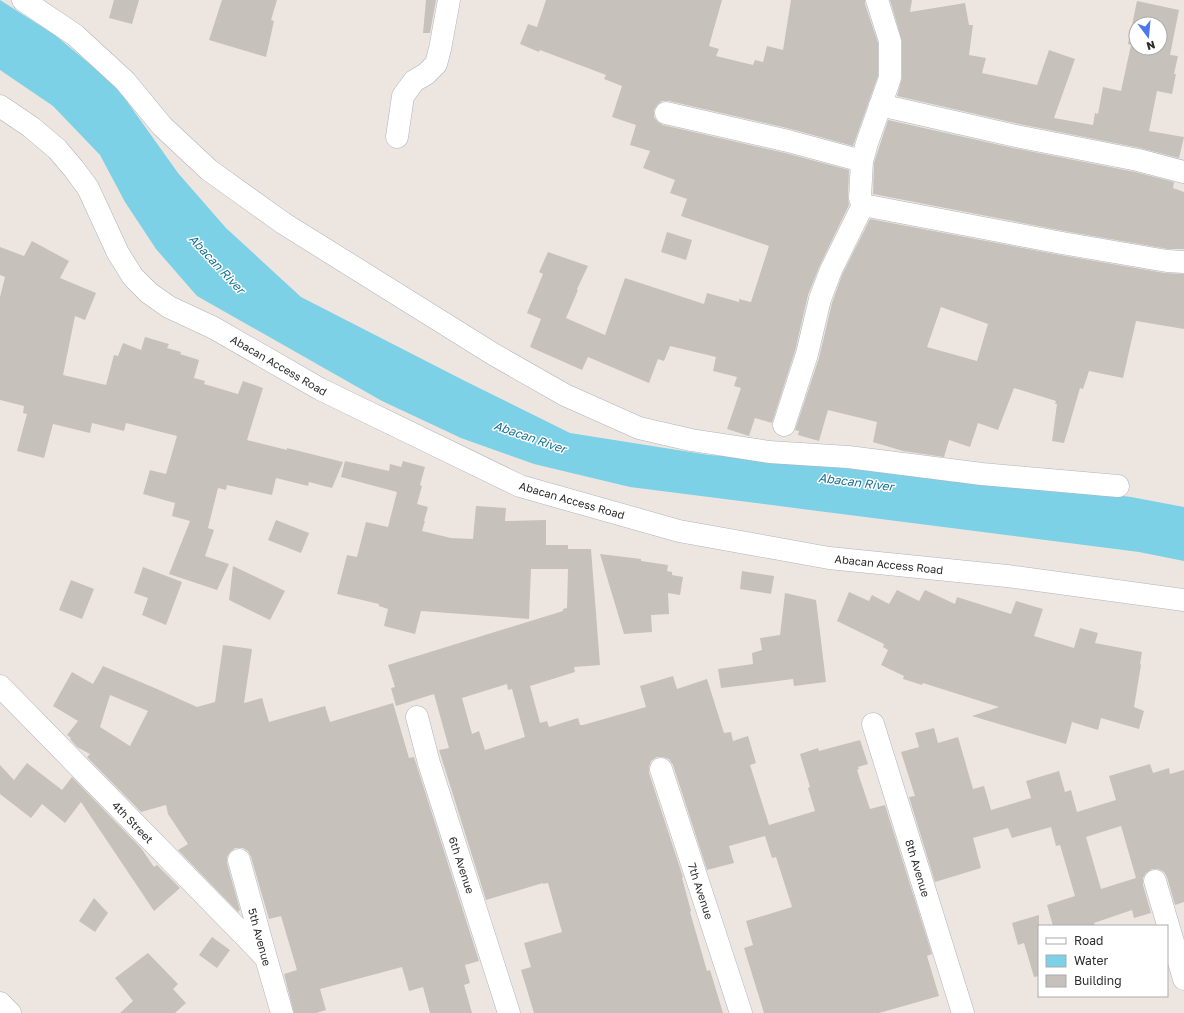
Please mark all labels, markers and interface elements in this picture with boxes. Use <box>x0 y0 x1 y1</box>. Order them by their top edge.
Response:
north arrow <box>1128 16 1168 56</box>
text: N <box>1145 39 1157 53</box>
water label: Abacan River <box>186 231 250 298</box>
street label: Abacan Access Road <box>229 332 329 398</box>
water label: Abacan River <box>492 418 570 457</box>
water label: Abacan River <box>818 470 897 494</box>
street label: Abacan Access Road <box>518 479 626 521</box>
street label: Abacan Access Road <box>834 552 944 576</box>
street label: 4th Street <box>110 798 156 846</box>
street label: 6th Avenue <box>447 835 477 895</box>
street label: 8th Avenue <box>903 838 933 898</box>
street label: 7th Avenue <box>686 861 716 921</box>
street label: 5th Avenue <box>246 907 274 967</box>
legend <box>1038 925 1168 997</box>
text: Road <box>1074 933 1103 948</box>
text: Water <box>1074 953 1108 968</box>
text: Building <box>1074 973 1122 988</box>

